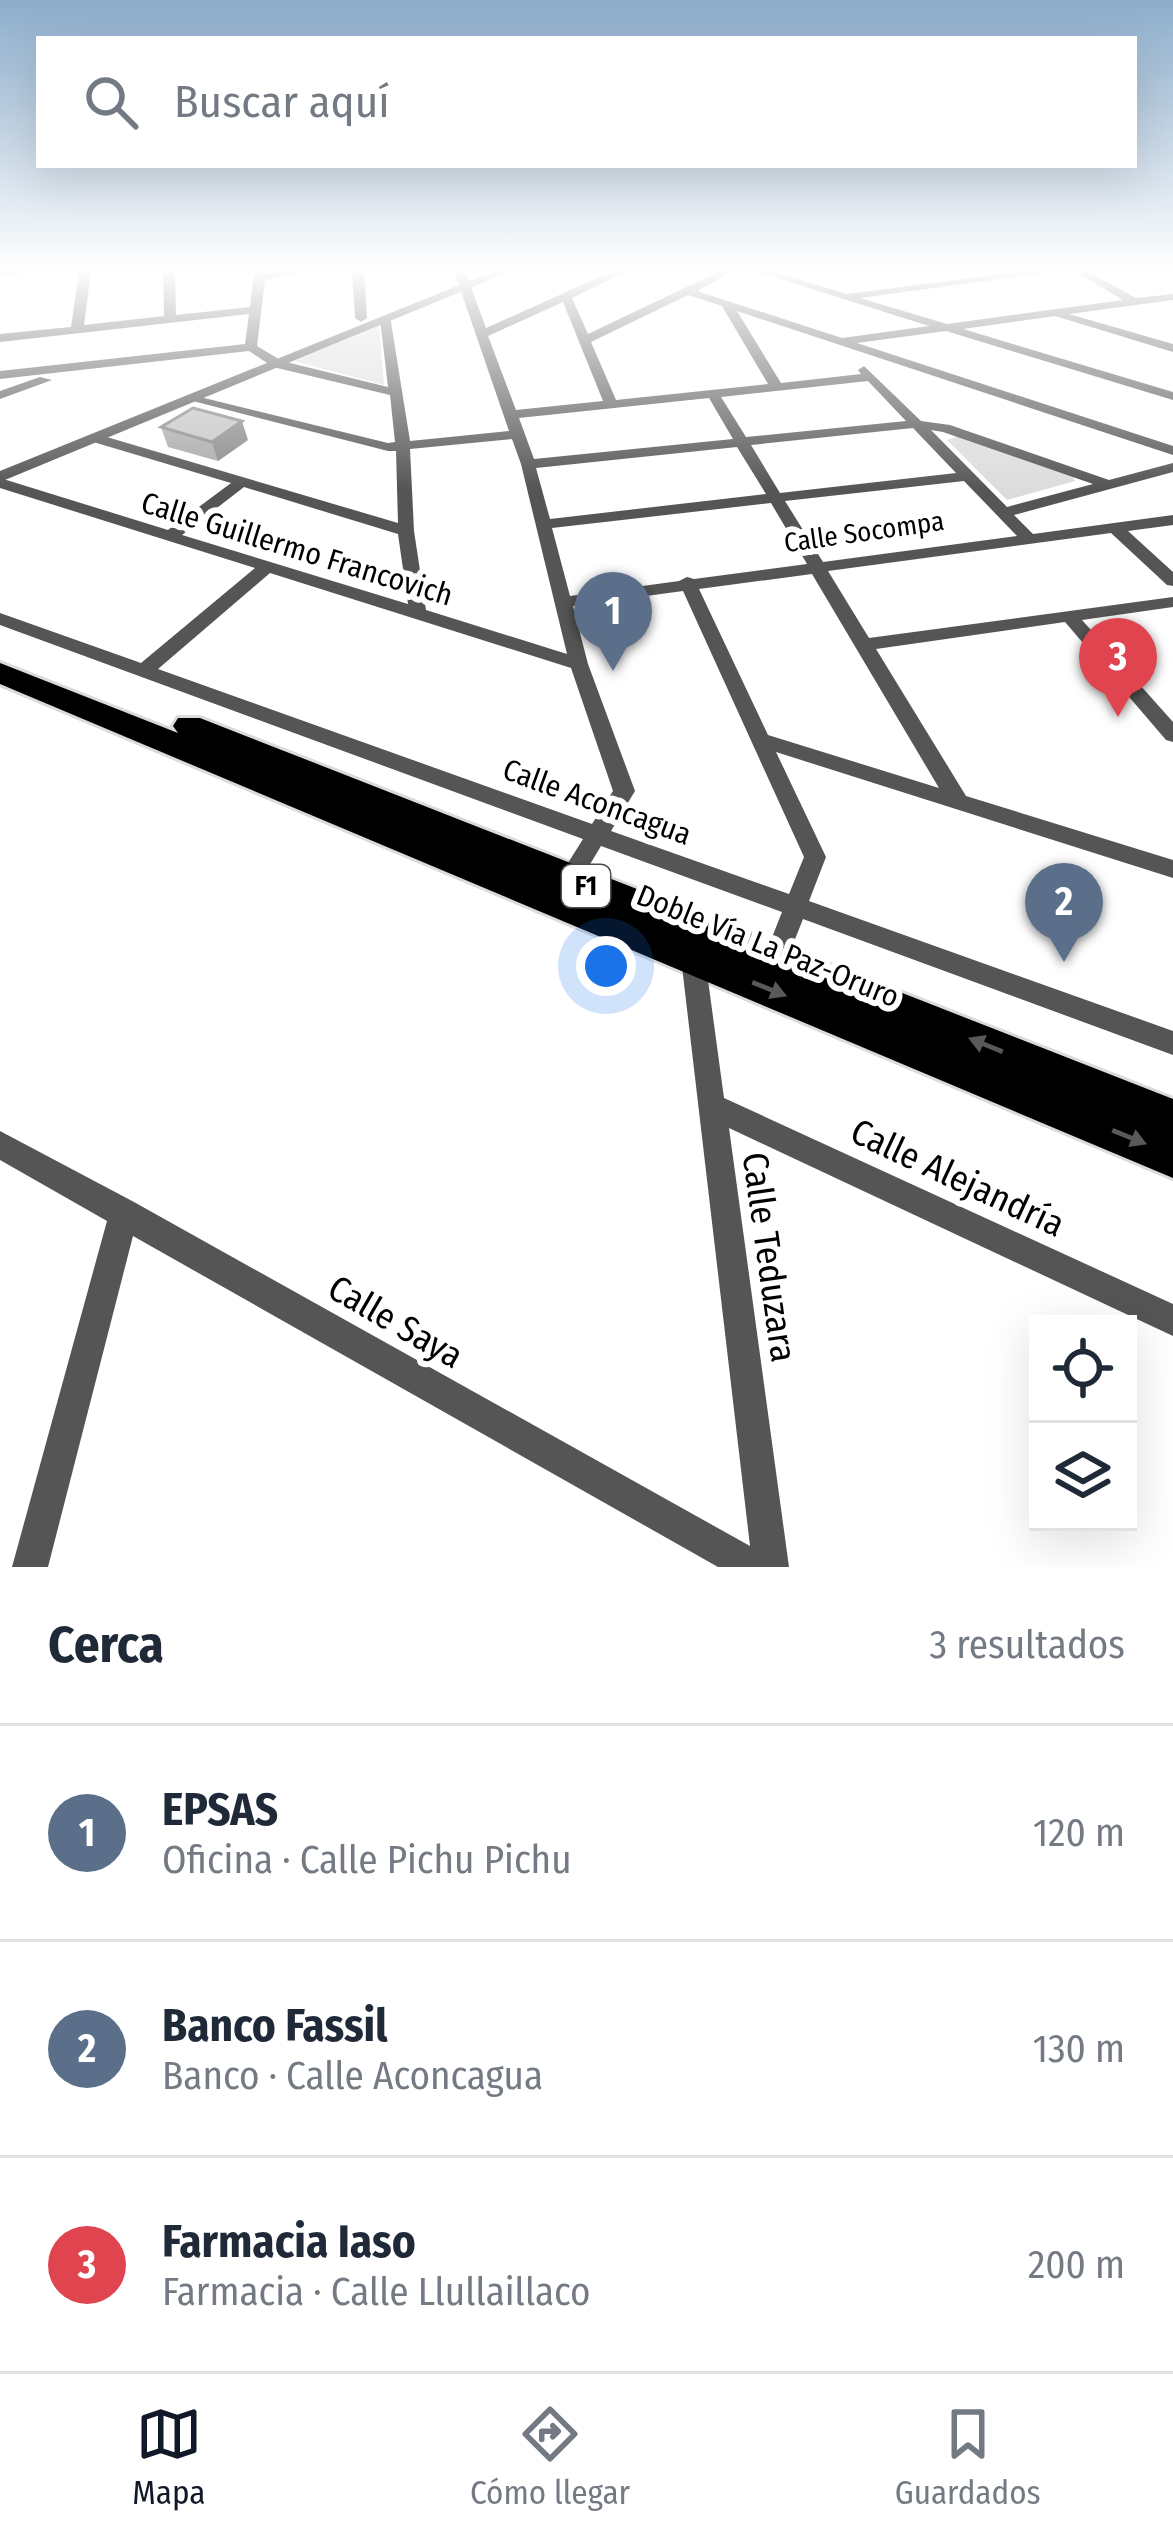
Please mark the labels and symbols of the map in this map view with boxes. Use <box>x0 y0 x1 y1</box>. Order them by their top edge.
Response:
street label: Calle Guillermo Francovich <box>137 484 457 614</box>
street label: Calle Socompa <box>782 505 946 559</box>
pin: 1 <box>574 572 652 671</box>
pin: 3 <box>1079 618 1157 717</box>
street label: Calle Aconcagua <box>498 751 696 853</box>
pin: 2 <box>1025 863 1103 962</box>
road number: F1 <box>562 865 610 907</box>
street label: Doble Vía La Paz-Oruro <box>632 877 904 1015</box>
your location <box>576 936 636 996</box>
one-way arrow <box>751 980 787 999</box>
one-way arrow <box>968 1035 1004 1054</box>
street label: Calle Alejandría <box>844 1109 1071 1247</box>
one-way arrow <box>1112 1128 1148 1147</box>
street label: Calle Teduzara <box>733 1149 806 1365</box>
street label: Calle Saya <box>320 1266 471 1378</box>

